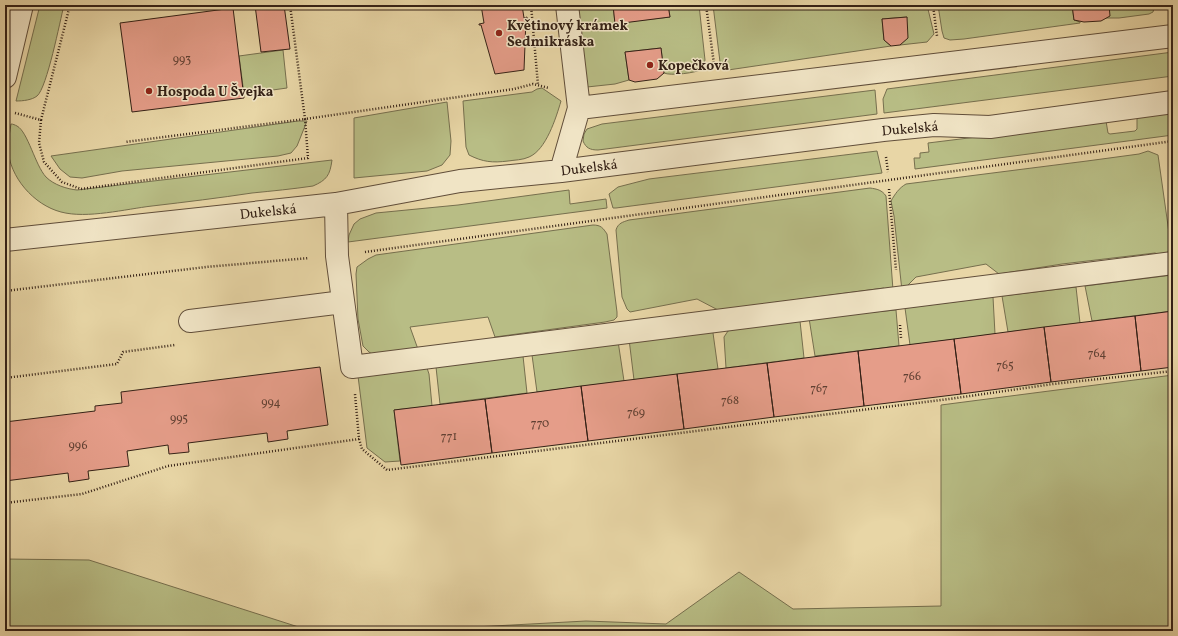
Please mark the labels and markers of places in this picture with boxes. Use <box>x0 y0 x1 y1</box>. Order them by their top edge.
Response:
place label: Květinový krámek Sedmikráska <box>507 17 628 52</box>
marker: Květinový krámek Sedmikráska <box>494 28 504 38</box>
place label: Kopečková <box>658 57 730 76</box>
marker: Kopečková <box>645 60 655 70</box>
place label: Hospoda U Švejka <box>157 82 274 102</box>
marker: Hospoda U Švejka <box>144 86 154 96</box>

